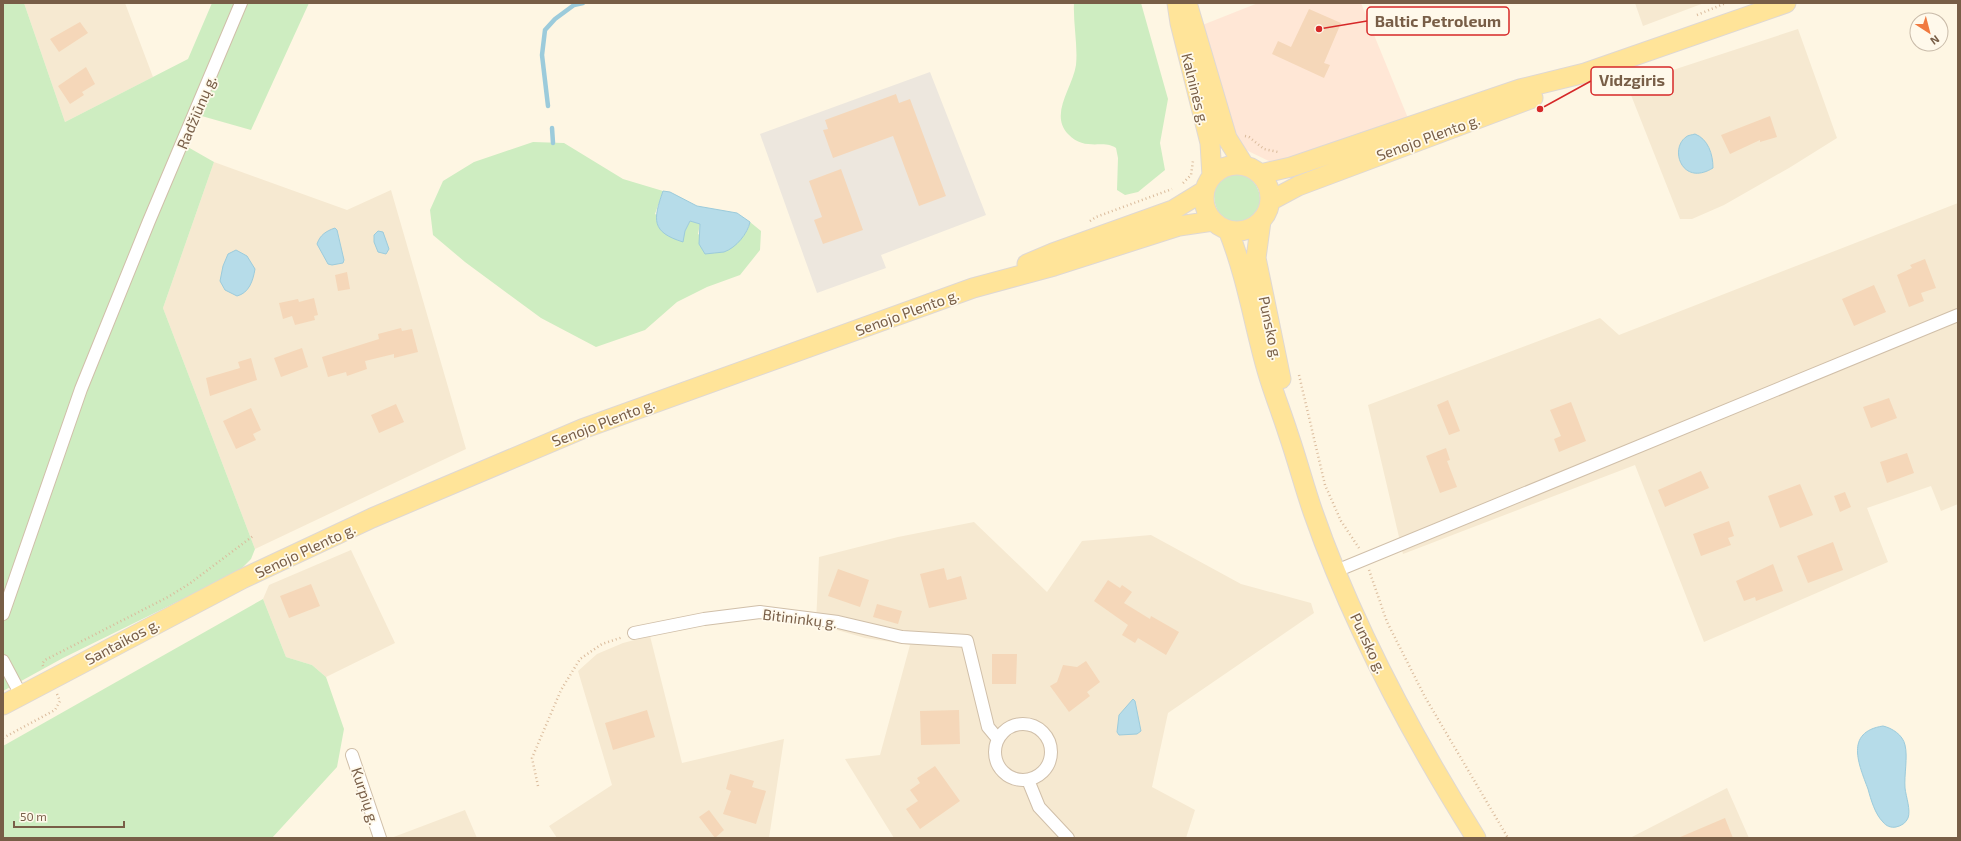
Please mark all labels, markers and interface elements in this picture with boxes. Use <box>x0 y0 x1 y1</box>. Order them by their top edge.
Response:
callout: Baltic Petroleum <box>1367 7 1509 35</box>
text: Baltic Petroleum <box>1375 11 1501 30</box>
north arrow <box>1909 12 1949 52</box>
text: N <box>1928 33 1942 48</box>
street label: Kalninės g. <box>1178 51 1214 127</box>
callout: Vidzgiris <box>1591 67 1673 95</box>
text: Vidzgiris <box>1599 70 1665 89</box>
street label: Radžiūnų g. <box>172 72 220 152</box>
street label: Senojo Plento g. <box>1374 110 1483 165</box>
street label: Senojo Plento g. <box>853 285 962 340</box>
street label: Punsko g. <box>1255 294 1287 362</box>
street label: Senojo Plento g. <box>549 394 657 451</box>
street label: Senojo Plento g. <box>252 519 359 582</box>
street label: Bitininkų g. <box>762 604 838 632</box>
street label: Punsko g. <box>1347 610 1391 676</box>
street label: Santaikos g. <box>82 614 162 668</box>
street label: Kurpių g. <box>348 765 384 827</box>
scale bar <box>14 803 124 829</box>
text: 50 m <box>20 809 47 823</box>

